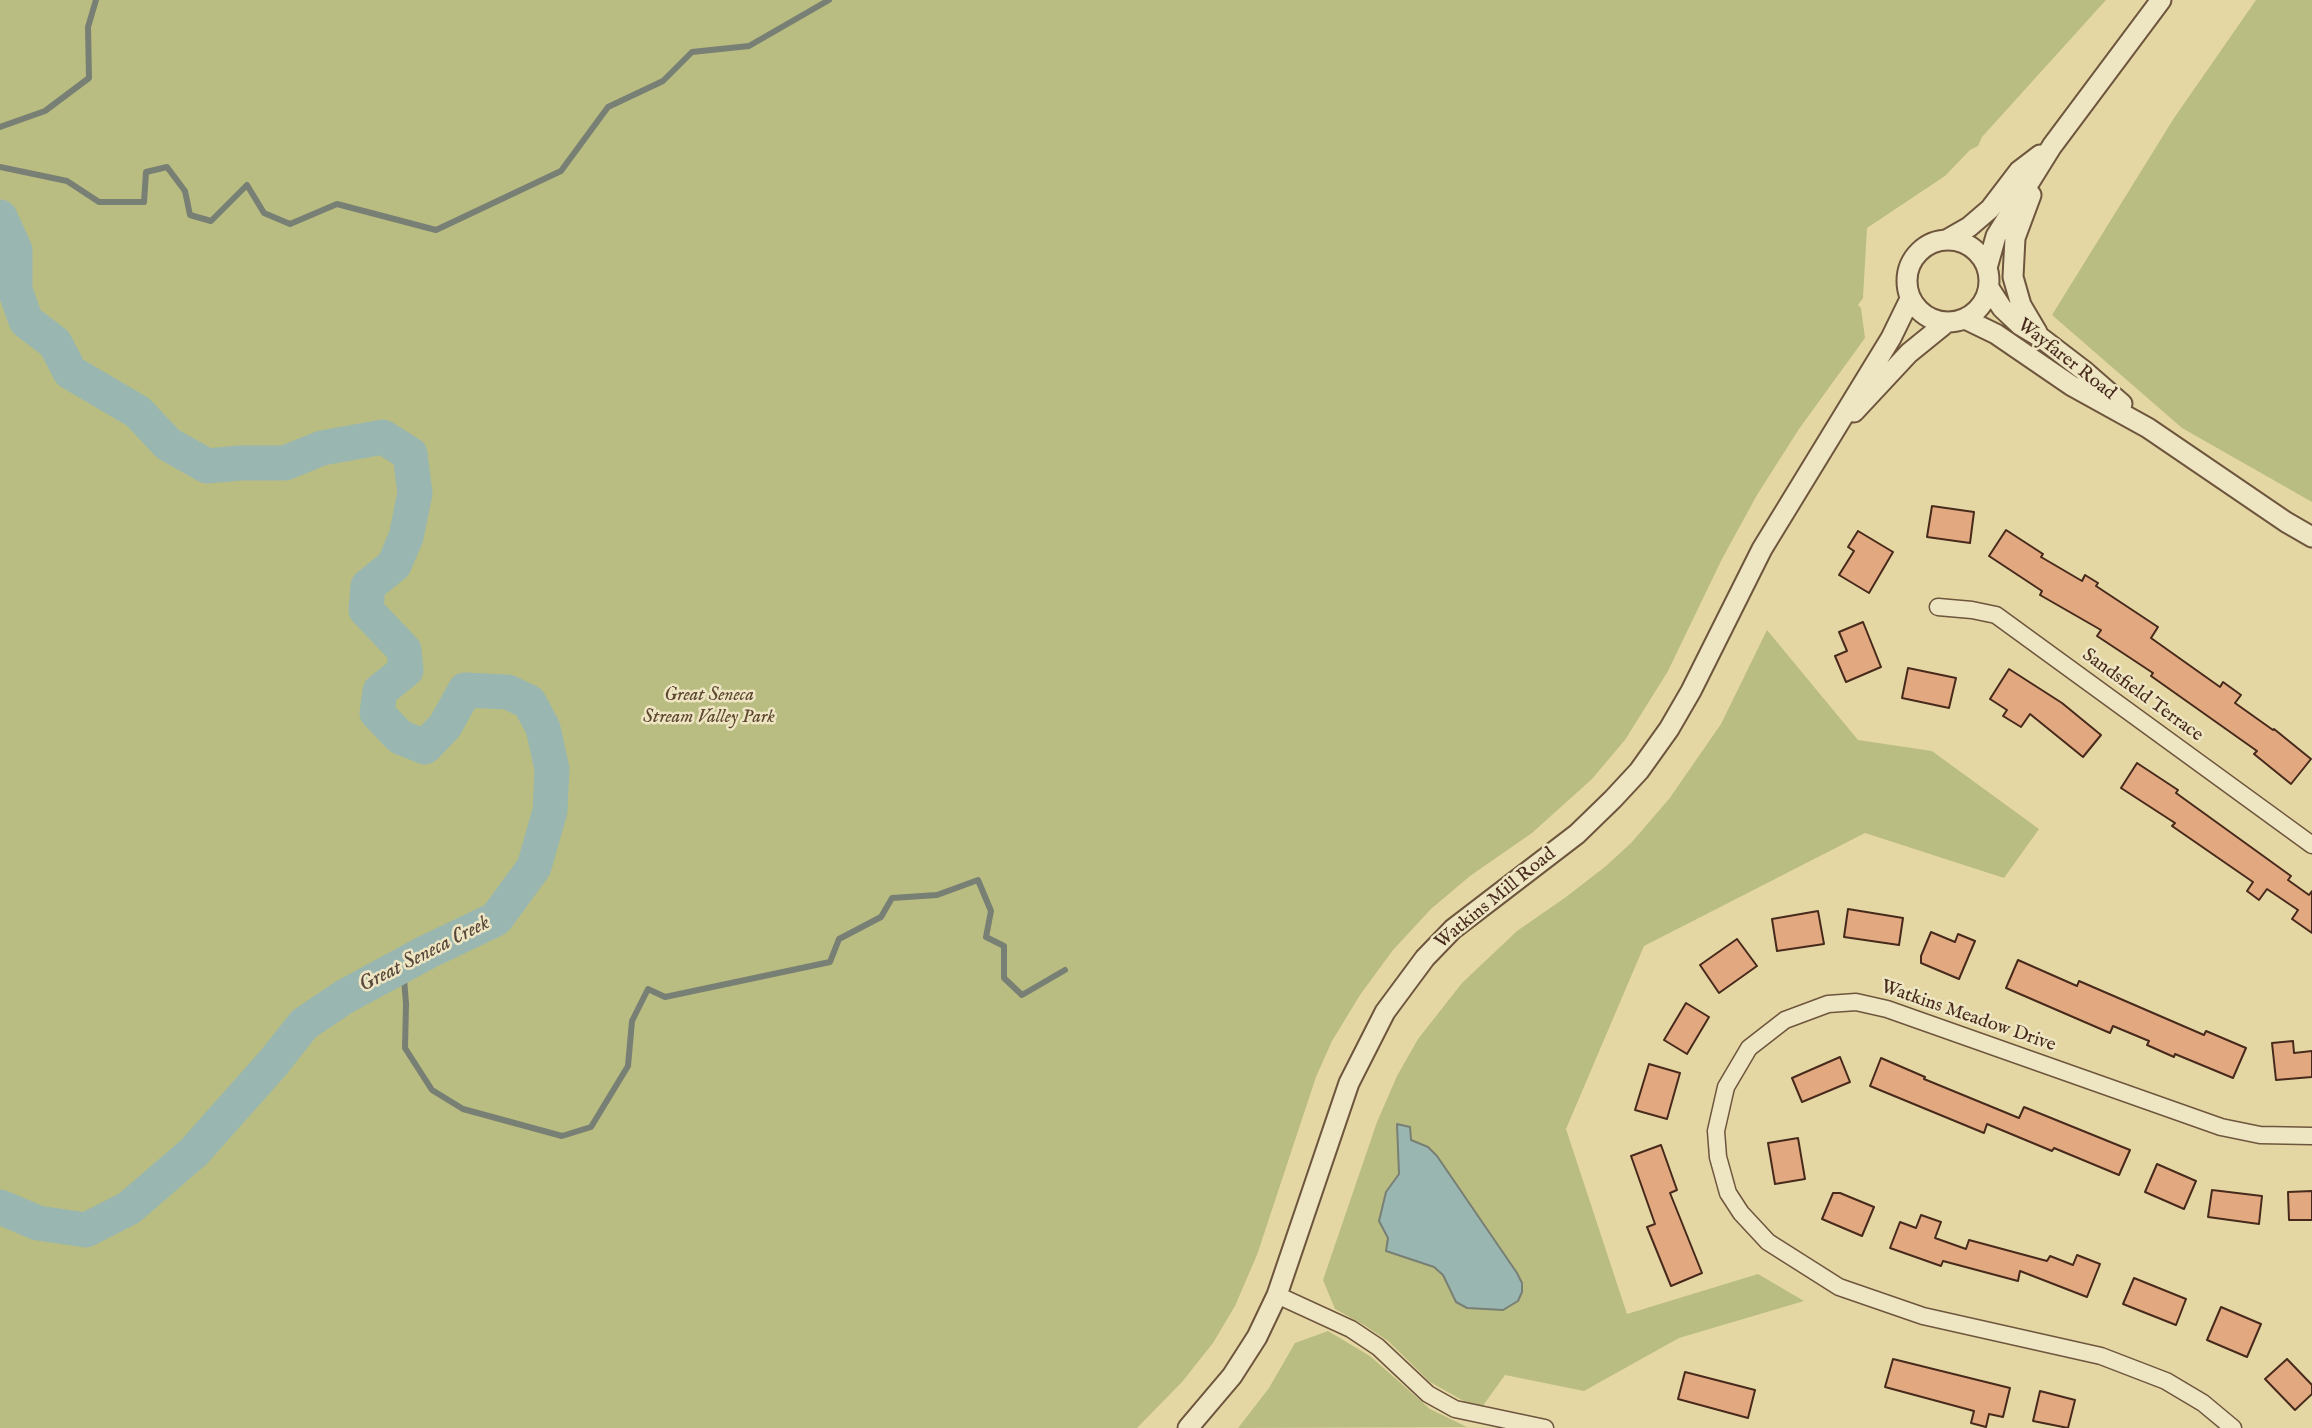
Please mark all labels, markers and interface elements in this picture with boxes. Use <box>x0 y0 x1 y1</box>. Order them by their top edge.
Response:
street label: Wayfarer Road <box>2012 314 2120 406</box>
street label: Sandsfield Terrace <box>2077 644 2207 748</box>
park label: Great Seneca Stream Valley Park <box>643 685 775 729</box>
street label: Watkins Mill Road <box>1431 843 1561 955</box>
water label: Great Seneca Creek <box>355 911 495 999</box>
street label: Watkins Meadow Drive <box>1878 976 2058 1058</box>

